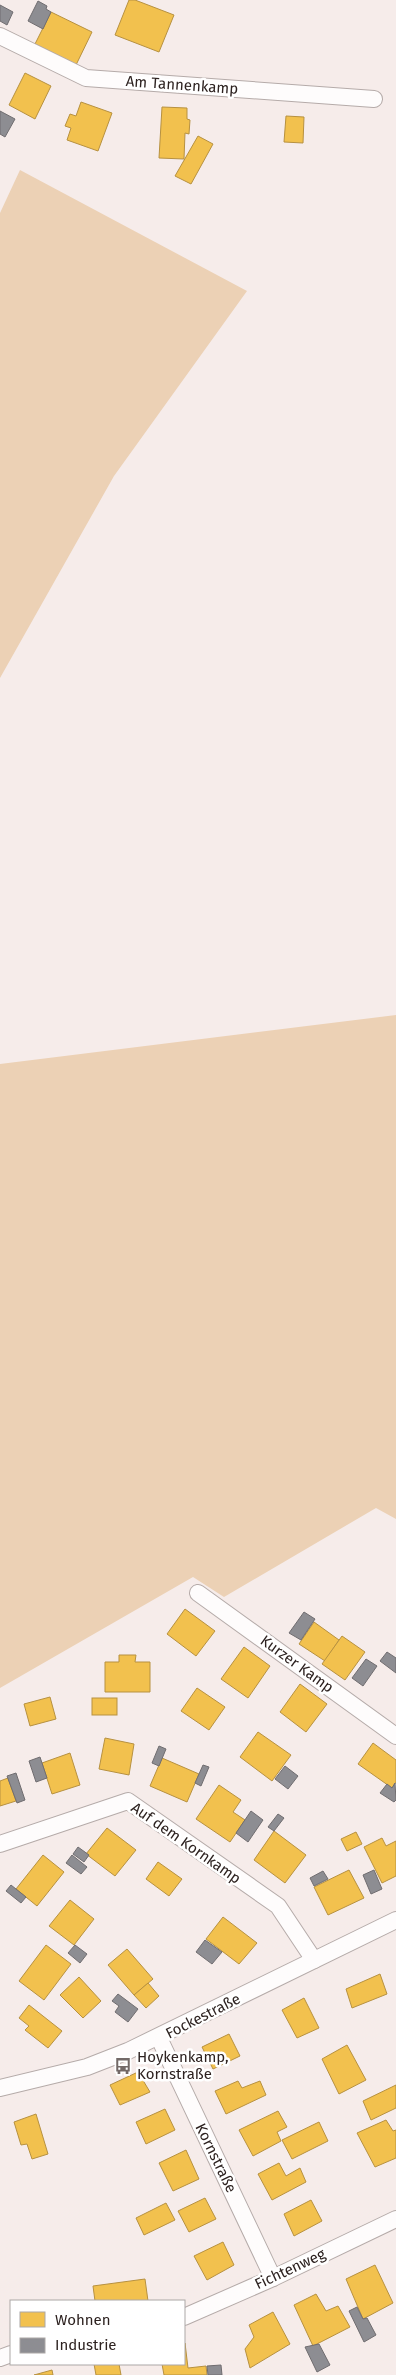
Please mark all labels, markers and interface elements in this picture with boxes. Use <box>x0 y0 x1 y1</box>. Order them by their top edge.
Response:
street label: Am Tannenkamp <box>125 72 239 98</box>
street label: Kurzer Kamp <box>257 1631 337 1697</box>
street label: Auf dem Kornkamp <box>128 1798 244 1888</box>
street label: Fockestraße <box>163 1990 243 2042</box>
place label: Hoykenkamp, Kornstraße <box>137 2048 229 2083</box>
bus stop icon: Hoykenkamp, Kornstraße <box>113 2056 133 2076</box>
street label: Kornstraße <box>191 2120 241 2196</box>
street label: Fichtenweg <box>252 2245 328 2293</box>
legend <box>10 2300 185 2365</box>
text: Wohnen <box>55 2311 111 2329</box>
text: Industrie <box>55 2336 117 2354</box>

